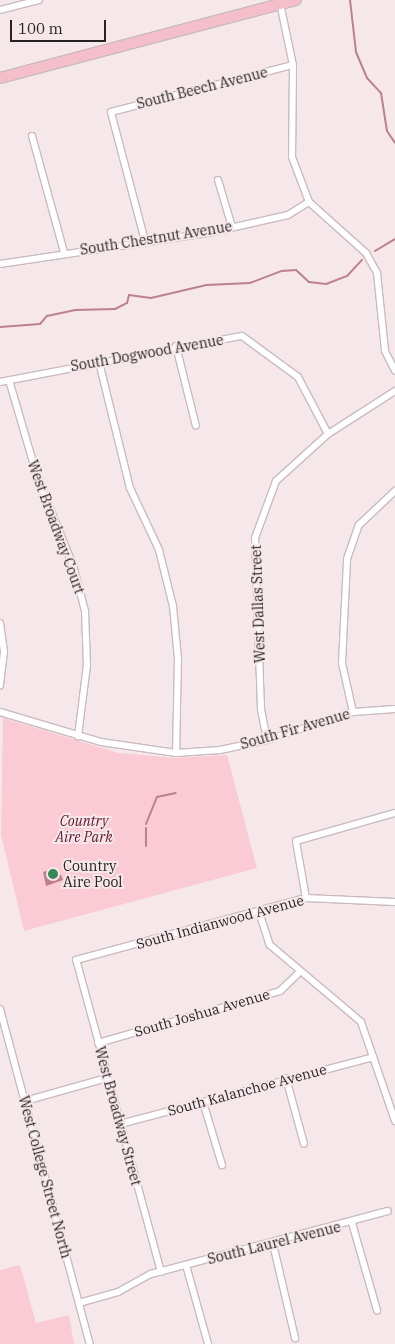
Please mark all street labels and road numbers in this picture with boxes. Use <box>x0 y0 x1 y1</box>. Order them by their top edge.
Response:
street label: South Beech Avenue <box>135 64 269 112</box>
street label: South Chestnut Avenue <box>79 218 233 258</box>
street label: South Dogwood Avenue <box>69 331 225 375</box>
street label: West Broadway Court <box>24 458 88 596</box>
street label: West Dallas Street <box>248 545 268 663</box>
street label: South Fir Avenue <box>238 705 352 753</box>
street label: South Indianwood Avenue <box>134 892 306 952</box>
street label: South Joshua Avenue <box>132 986 272 1040</box>
street label: West Broadway Street <box>91 1045 145 1187</box>
street label: South Kalanchoe Avenue <box>166 1061 328 1119</box>
street label: West College Street North <box>15 1094 75 1260</box>
street label: South Laurel Avenue <box>206 1218 342 1268</box>

